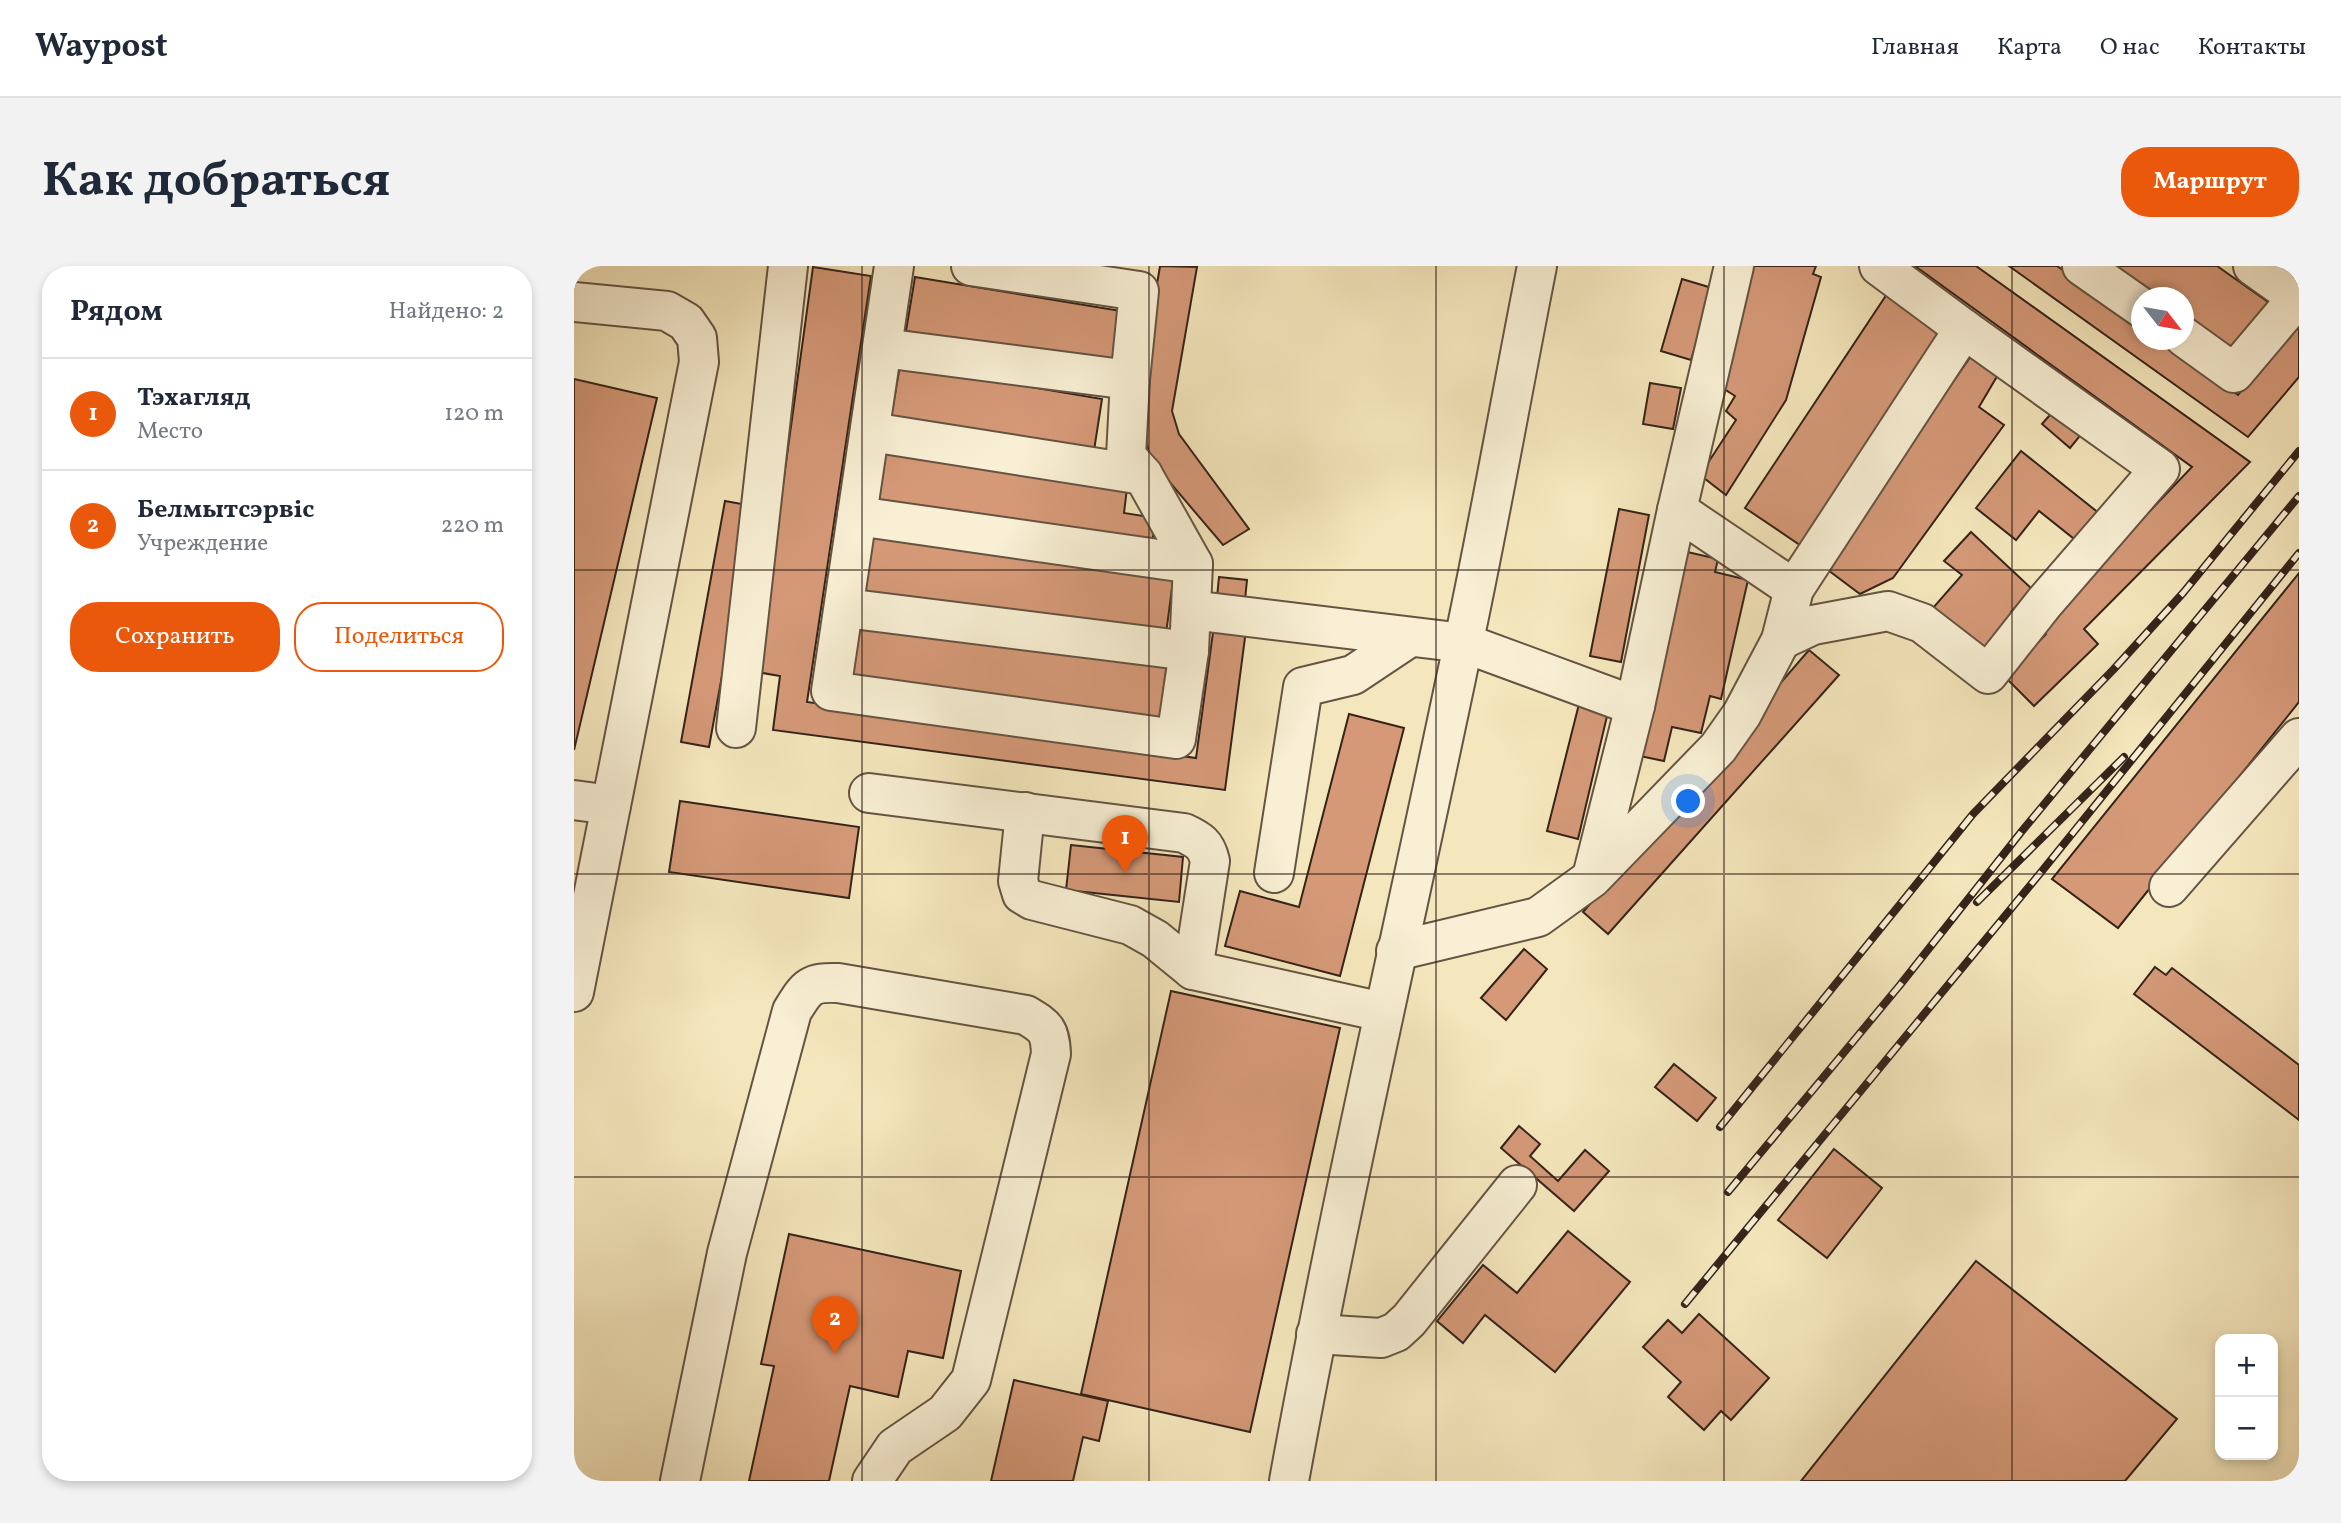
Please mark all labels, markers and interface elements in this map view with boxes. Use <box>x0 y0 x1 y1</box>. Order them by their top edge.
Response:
text: Waypost <box>35 25 168 71</box>
text: Главная <box>1871 31 1959 65</box>
text: Карта <box>1997 31 2062 65</box>
text: О нас <box>2100 31 2160 65</box>
text: Контакты <box>2198 31 2306 65</box>
button: Маршрут <box>2121 147 2299 217</box>
text: Как добраться <box>42 148 390 217</box>
north arrow <box>2131 287 2194 350</box>
text: Рядом <box>70 291 163 333</box>
text: Найдено: 2 <box>389 296 504 328</box>
text: Тэхагляд <box>137 380 251 416</box>
text: 1 <box>88 398 98 430</box>
text: 120 m <box>444 398 504 430</box>
text: Место <box>137 416 203 448</box>
text: Белмытсэрвіс <box>137 492 314 528</box>
text: 2 <box>87 510 99 542</box>
text: 220 m <box>441 510 504 542</box>
text: Учреждение <box>137 528 268 560</box>
button: Сохранить <box>70 602 280 672</box>
button: Поделиться <box>294 602 504 672</box>
your location <box>1671 784 1705 818</box>
pin: 1 <box>1102 815 1148 873</box>
pin: 2 <box>812 1296 858 1354</box>
map controls <box>2215 1334 2278 1460</box>
button: + <box>2215 1334 2278 1397</box>
button: − <box>2215 1397 2278 1460</box>

